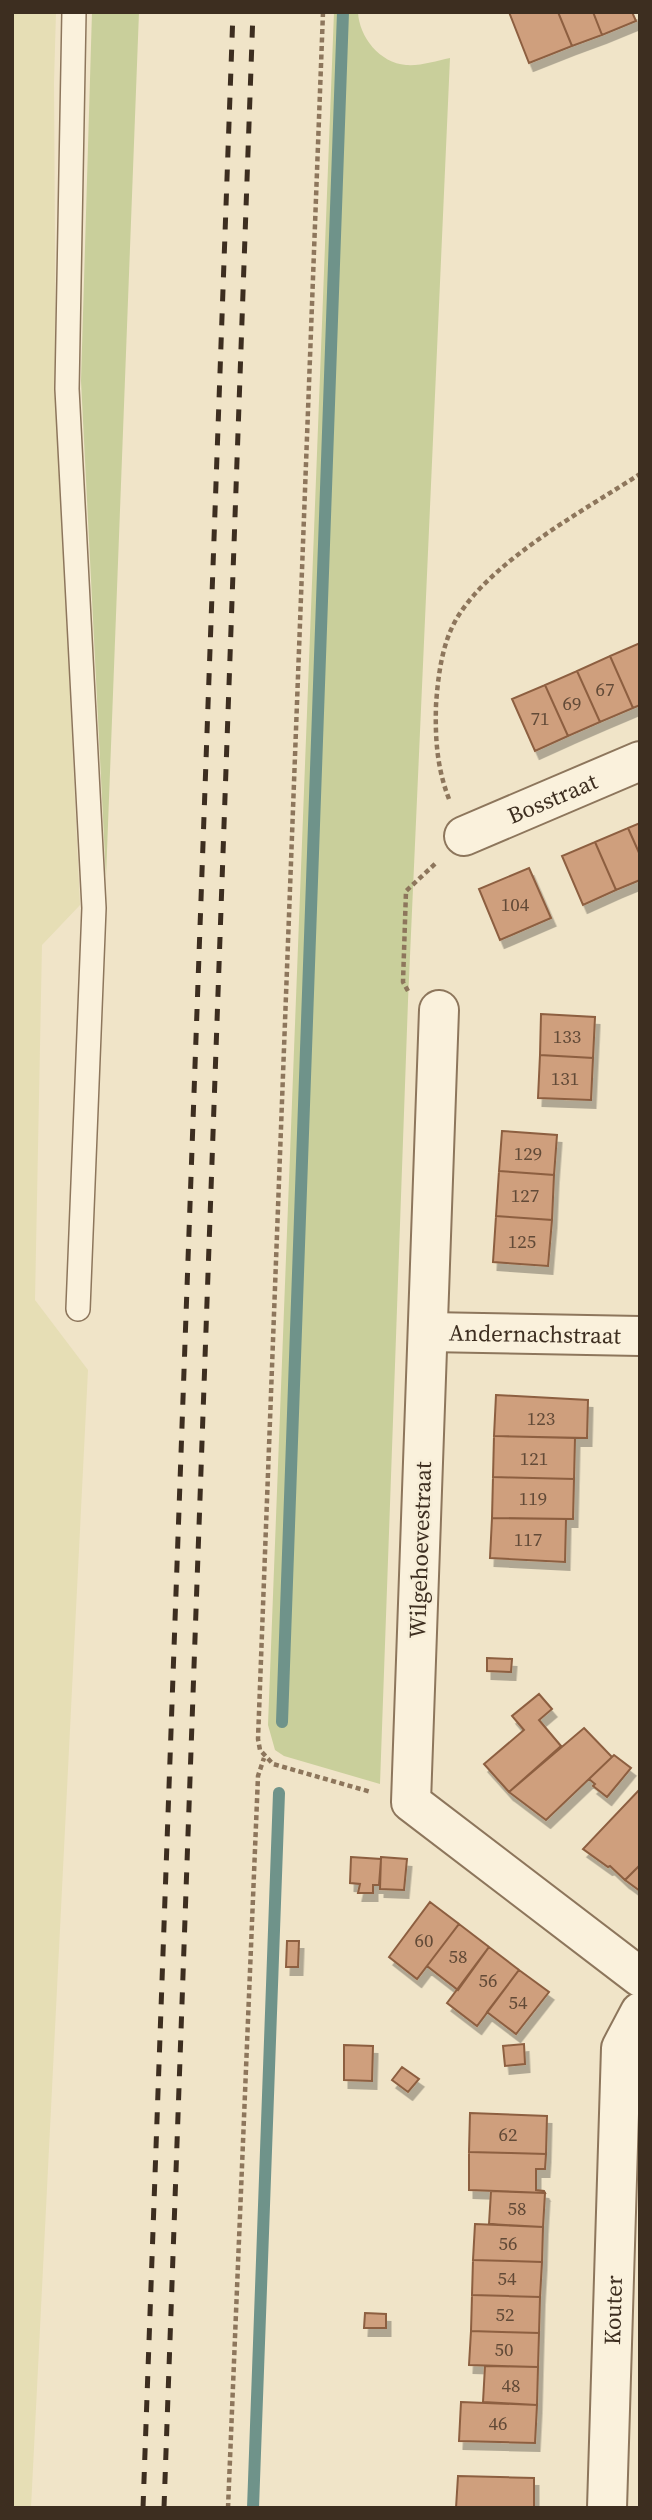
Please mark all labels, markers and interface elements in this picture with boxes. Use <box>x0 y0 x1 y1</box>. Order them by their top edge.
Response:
house number: 67 <box>595 676 615 702</box>
house number: 69 <box>562 690 582 716</box>
house number: 71 <box>530 705 550 731</box>
street label: Bosstraat <box>502 765 603 832</box>
house number: 104 <box>501 891 530 917</box>
house number: 133 <box>553 1023 581 1049</box>
house number: 131 <box>551 1065 579 1091</box>
house number: 129 <box>514 1140 542 1166</box>
house number: 127 <box>511 1182 539 1208</box>
house number: 125 <box>508 1228 536 1254</box>
street label: Andernachstraat <box>449 1316 622 1352</box>
house number: 123 <box>527 1405 555 1431</box>
house number: 121 <box>520 1445 548 1471</box>
street label: Wilgehoevestraat <box>401 1460 439 1639</box>
house number: 119 <box>519 1485 547 1511</box>
house number: 117 <box>514 1526 542 1552</box>
house number: 60 <box>414 1927 434 1953</box>
house number: 58 <box>448 1943 468 1969</box>
house number: 56 <box>478 1967 498 1993</box>
house number: 54 <box>508 1989 528 2015</box>
house number: 62 <box>498 2121 518 2147</box>
house number: 58 <box>507 2195 527 2221</box>
house number: 56 <box>498 2230 518 2256</box>
house number: 54 <box>497 2265 517 2291</box>
street label: Kouter <box>596 2275 630 2345</box>
house number: 52 <box>495 2301 515 2327</box>
house number: 50 <box>494 2336 514 2362</box>
house number: 48 <box>501 2372 521 2398</box>
house number: 46 <box>488 2410 508 2436</box>

